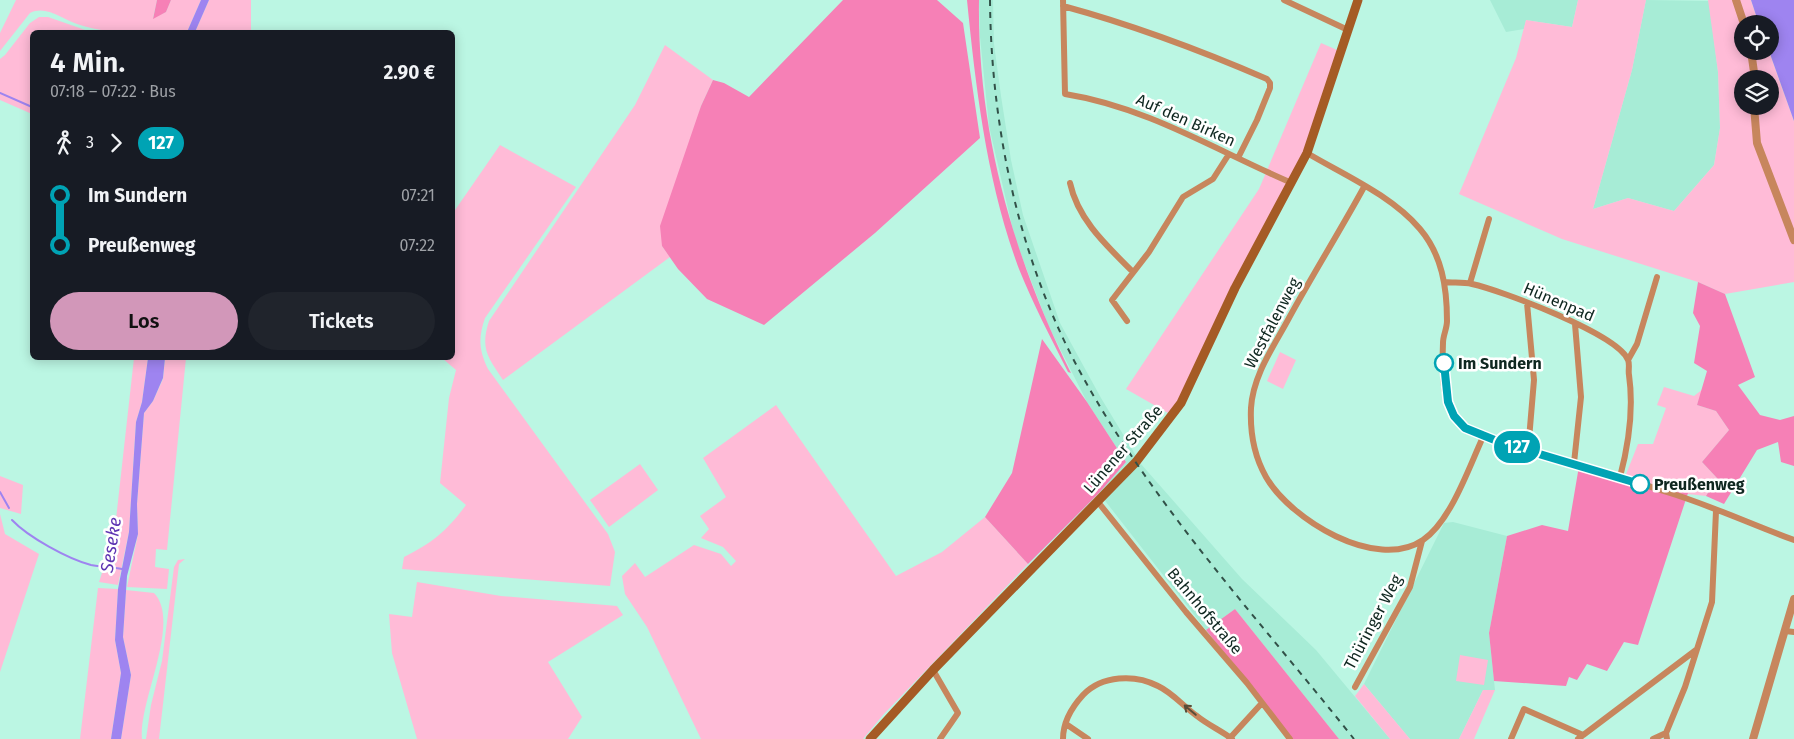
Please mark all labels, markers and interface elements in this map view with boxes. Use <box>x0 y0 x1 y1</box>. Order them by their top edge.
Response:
map controls <box>1734 15 1779 115</box>
button: locate <box>1734 15 1779 60</box>
text: 4 Min. <box>50 46 125 79</box>
text: 2.90 € <box>384 61 435 84</box>
button: layers <box>1734 70 1779 115</box>
text: 07:18 – 07:22 · Bus <box>50 82 176 101</box>
street label: Auf den Birken <box>1133 90 1239 150</box>
icon: walk <box>50 129 78 157</box>
icon: forward <box>102 129 130 157</box>
text: 127 <box>148 132 174 154</box>
text: 3 <box>86 133 94 152</box>
text: Im Sundern <box>88 184 187 207</box>
text: 07:21 <box>401 186 435 205</box>
text: Preußenweg <box>88 234 196 257</box>
text: 07:22 <box>400 236 435 255</box>
street label: Westfalenweg <box>1240 274 1304 372</box>
street label: Hünenpad <box>1521 279 1597 325</box>
button: Los <box>50 292 238 350</box>
button: Tickets <box>248 292 435 350</box>
marker: Im Sundern <box>1434 353 1454 373</box>
place label: Im Sundern <box>1458 354 1542 373</box>
street label: Lünener Straße <box>1080 401 1166 497</box>
line badge: 127 <box>1488 431 1546 463</box>
text: 127 <box>1504 436 1530 458</box>
marker: Preußenweg <box>1630 474 1650 494</box>
place label: Preußenweg <box>1654 475 1745 494</box>
water label: Seseke <box>96 516 126 575</box>
street label: Bahnhofstraße <box>1163 564 1247 658</box>
street label: Thüringer Weg <box>1340 571 1406 673</box>
one-way arrow <box>1183 705 1196 716</box>

